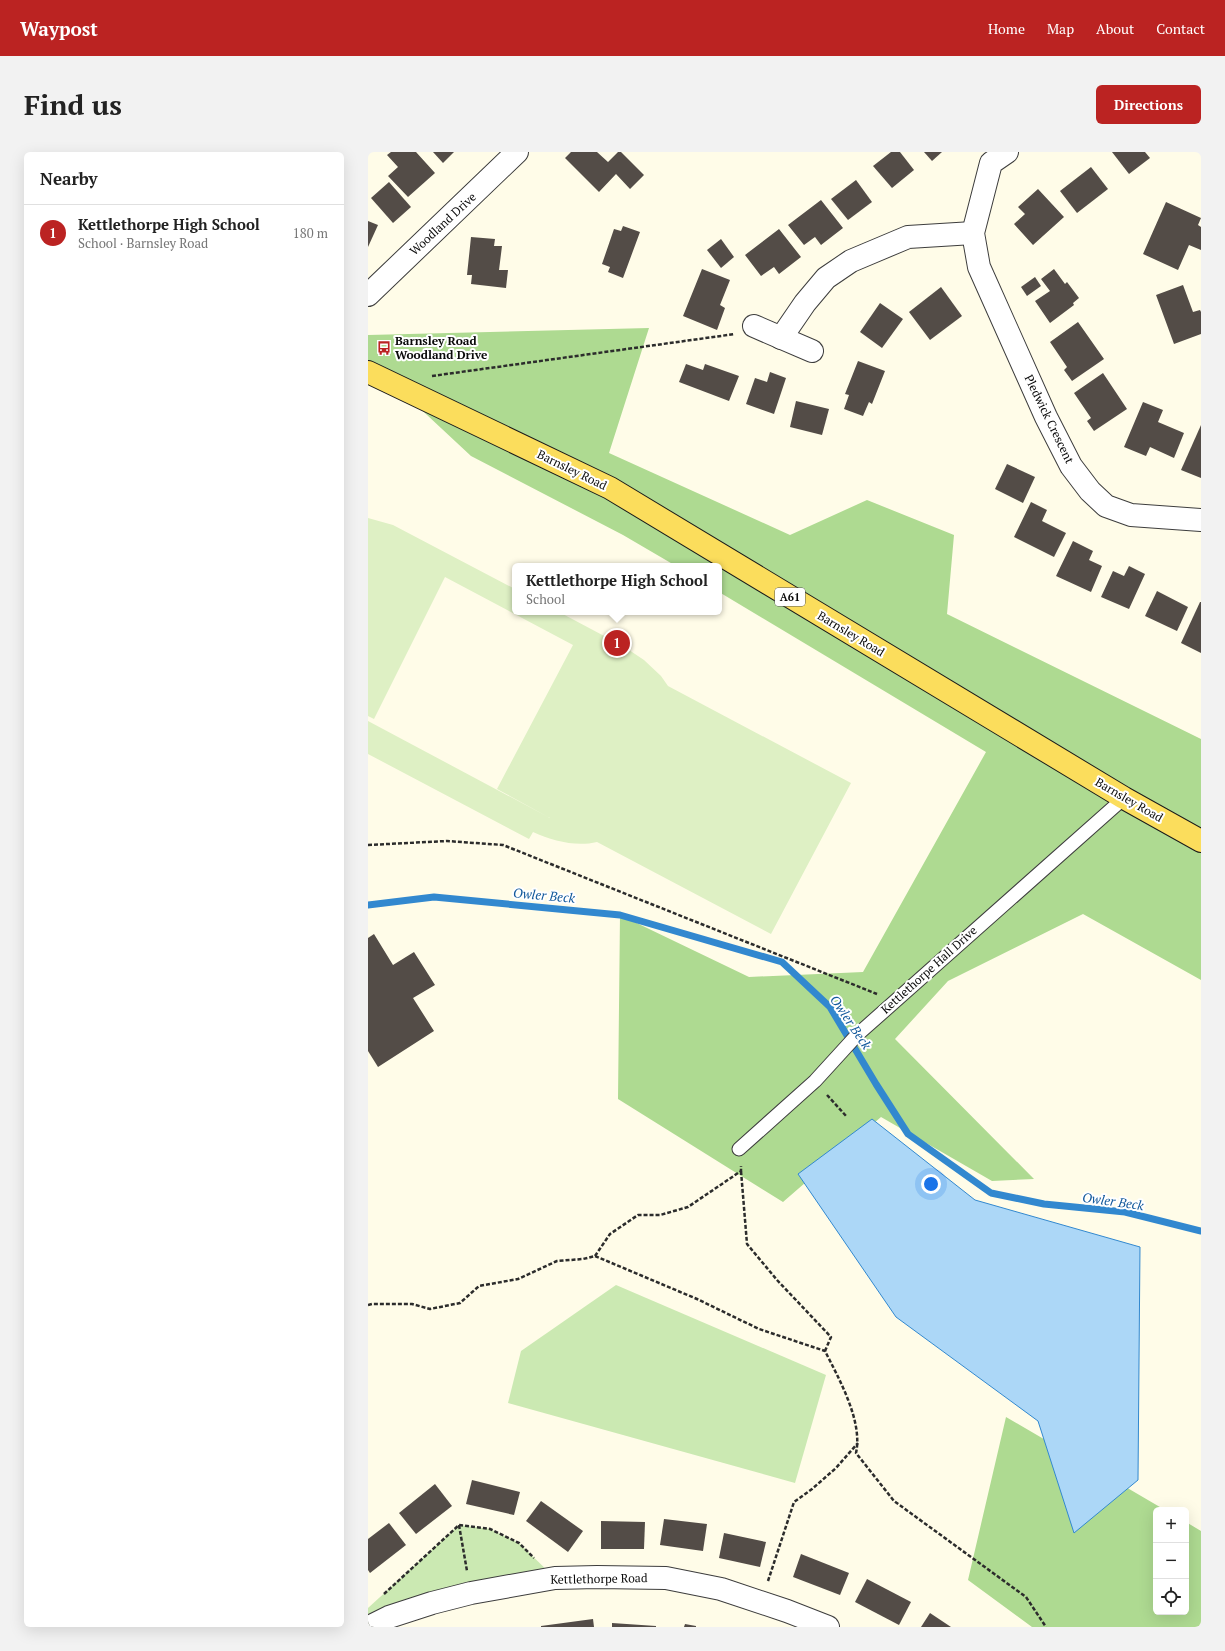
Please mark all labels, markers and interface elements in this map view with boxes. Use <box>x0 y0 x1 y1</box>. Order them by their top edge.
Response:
text: Waypost <box>20 16 98 41</box>
text: Home <box>988 19 1025 38</box>
text: Map <box>1047 19 1074 38</box>
text: About <box>1096 19 1134 38</box>
text: Contact <box>1156 19 1205 38</box>
button: Directions <box>1096 85 1201 124</box>
text: Find us <box>24 86 122 123</box>
text: Nearby <box>40 167 98 190</box>
street label: Woodland Drive <box>406 189 479 258</box>
text: Kettlethorpe High School <box>78 214 260 234</box>
text: 1 <box>49 224 57 242</box>
text: 180 m <box>293 224 328 242</box>
text: School · Barnsley Road <box>78 234 208 252</box>
place label: Barnsley Road Woodland Drive <box>395 333 488 362</box>
bus stop icon: Barnsley Road Woodland Drive <box>376 340 392 356</box>
street label: Pledwick Crescent <box>1021 372 1078 466</box>
street label: Barnsley Road <box>535 446 610 493</box>
popup <box>512 563 722 615</box>
text: Kettlethorpe High School <box>526 570 708 590</box>
road number: A61 <box>775 588 805 606</box>
text: School <box>526 590 565 608</box>
street label: Barnsley Road <box>815 608 888 660</box>
pin: 1 <box>604 628 630 658</box>
street label: Barnsley Road <box>1093 774 1166 825</box>
water label: Owler Beck <box>512 883 576 907</box>
street label: Kettlethorpe Hall Drive <box>878 923 980 1017</box>
water label: Owler Beck <box>826 991 876 1053</box>
your location <box>921 1174 941 1194</box>
water label: Owler Beck <box>1081 1188 1146 1214</box>
map controls <box>1153 1507 1189 1615</box>
button: + <box>1153 1507 1189 1543</box>
button: − <box>1153 1543 1189 1579</box>
street label: Kettlethorpe Road <box>550 1570 648 1587</box>
button: locate <box>1153 1579 1189 1615</box>

